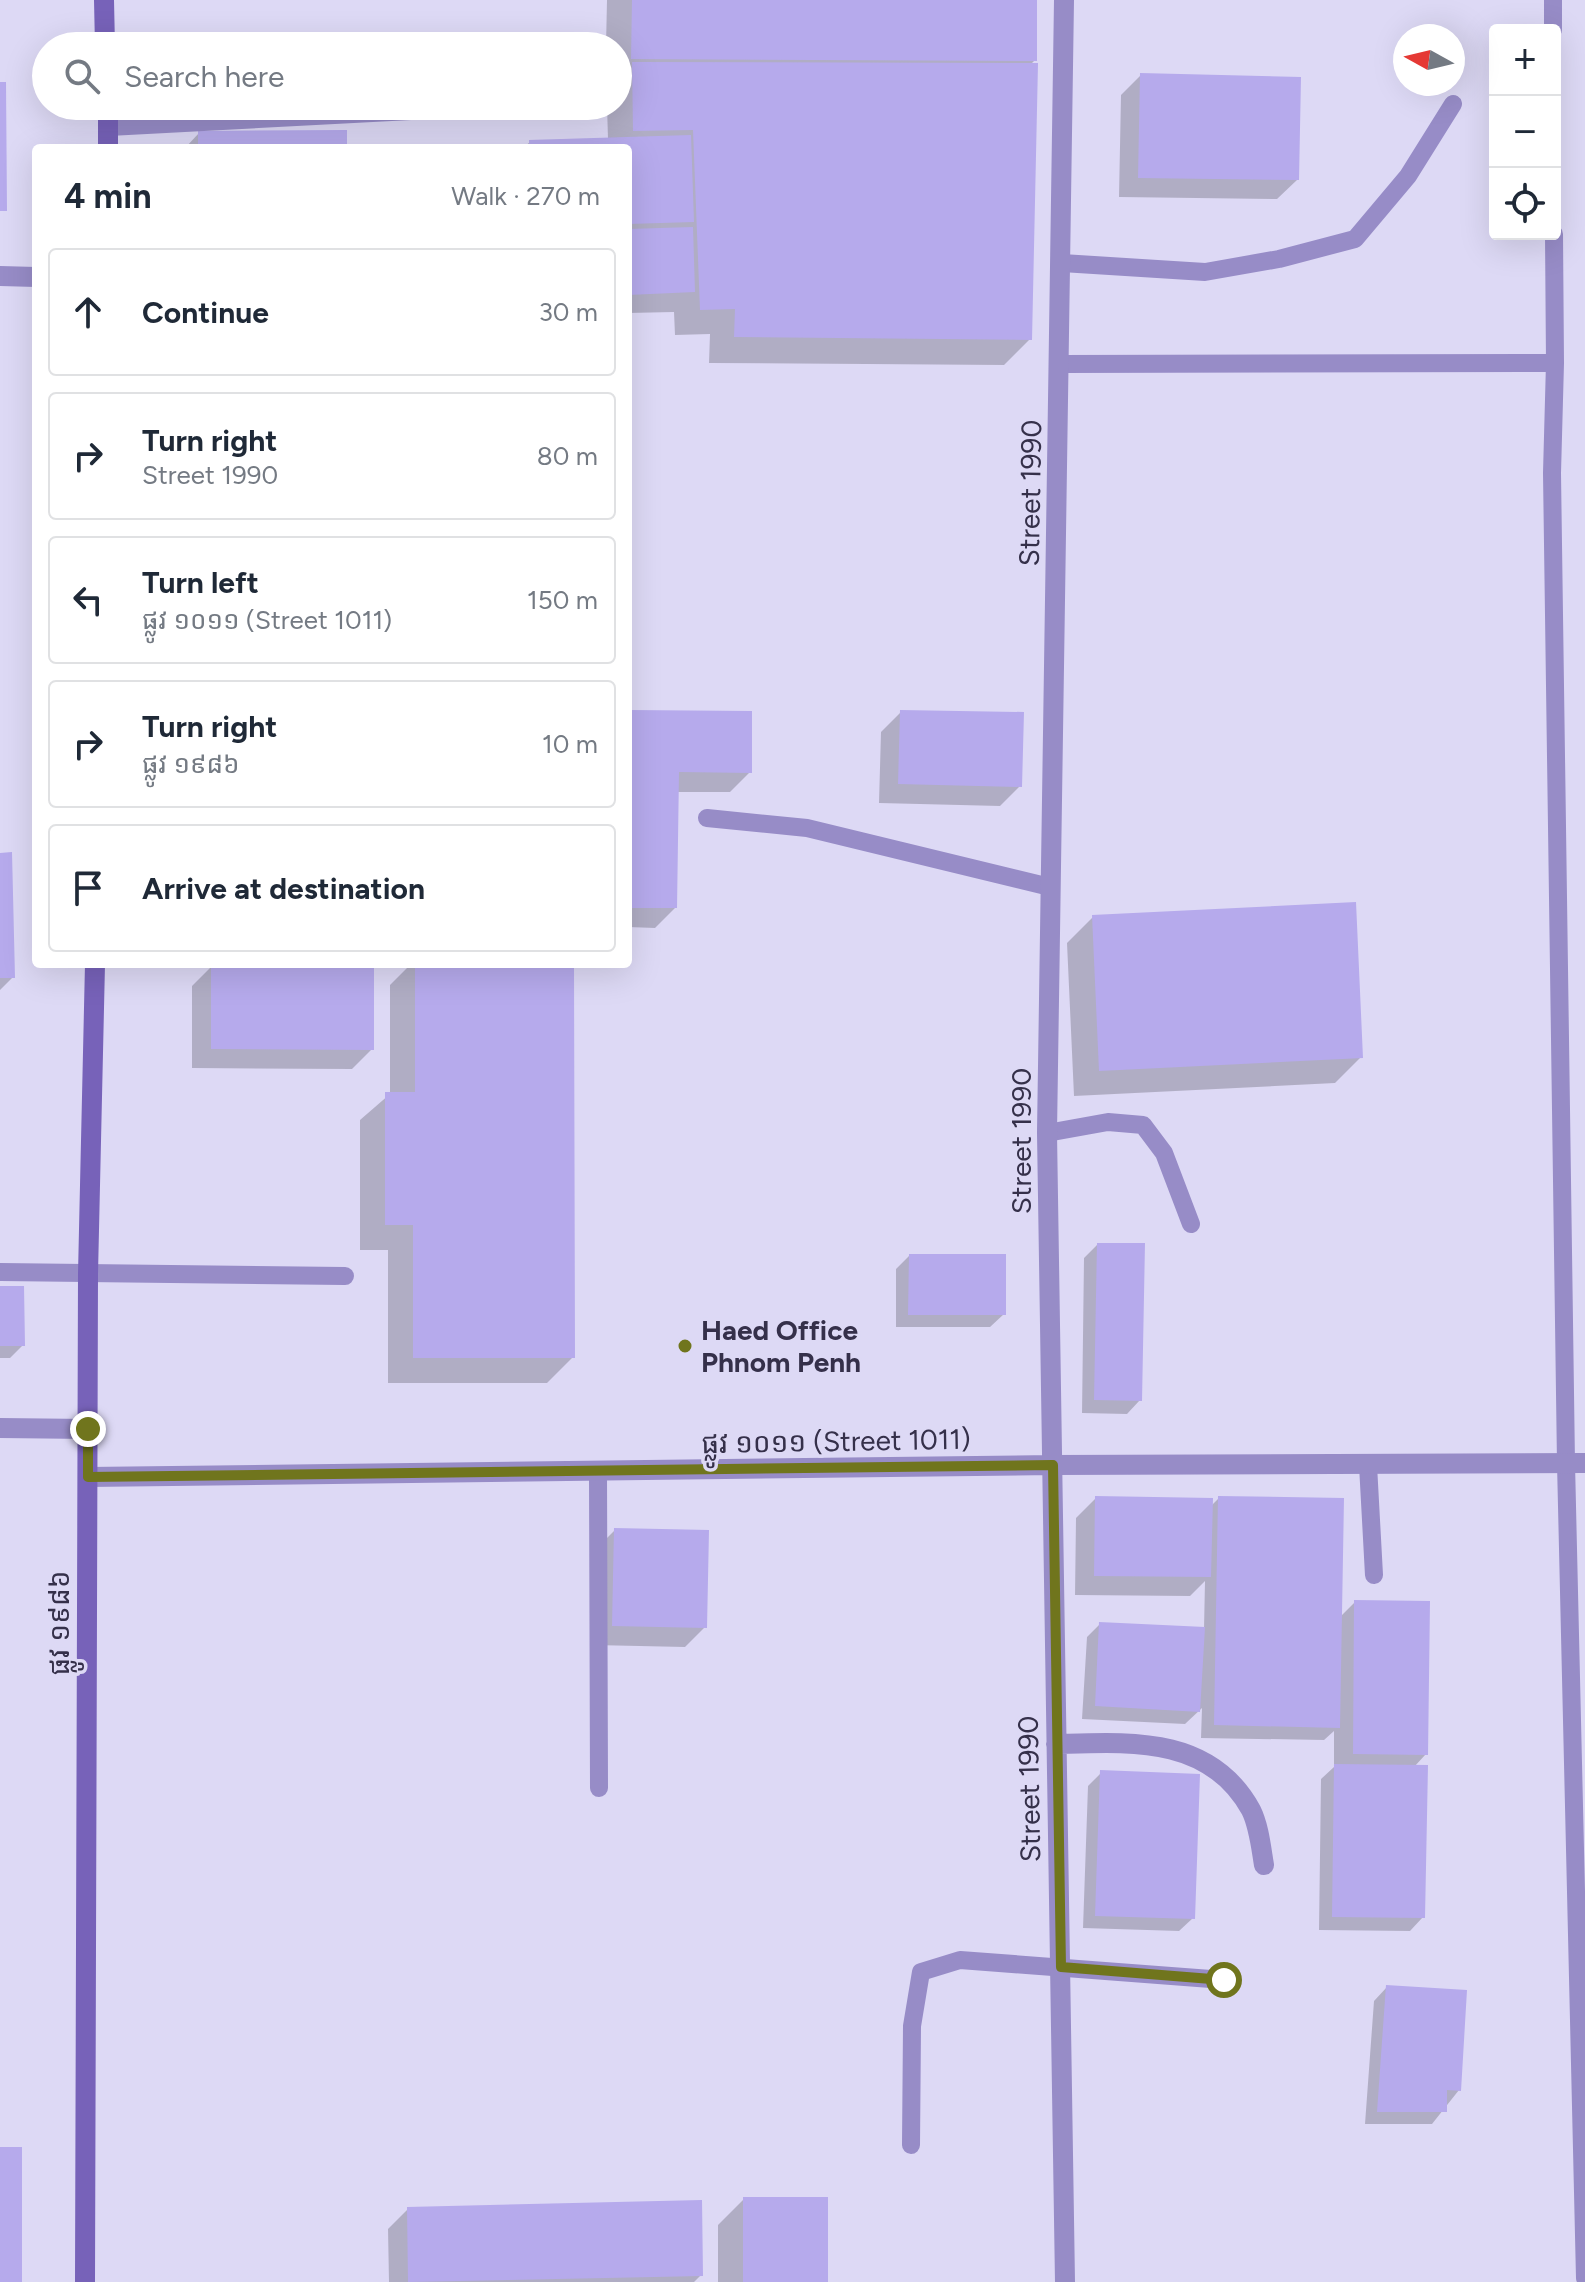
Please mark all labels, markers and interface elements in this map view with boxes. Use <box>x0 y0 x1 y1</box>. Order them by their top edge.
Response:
north arrow <box>1393 24 1465 96</box>
map controls <box>1489 24 1561 240</box>
button: + <box>1489 24 1561 96</box>
search box <box>32 32 632 120</box>
icon: search <box>60 54 104 98</box>
text: Search here <box>124 58 284 95</box>
button: − <box>1489 96 1561 168</box>
button: locate <box>1489 168 1561 240</box>
text: 4 min <box>64 176 151 217</box>
text: Walk · 270 m <box>451 180 600 212</box>
icon: ahead <box>66 290 110 334</box>
text: Continue <box>142 294 269 331</box>
text: 30 m <box>539 296 598 328</box>
street label: Street 1990 <box>1012 419 1048 567</box>
text: Turn right <box>142 422 277 459</box>
icon: right <box>66 434 110 478</box>
text: 80 m <box>537 440 598 472</box>
text: Street 1990 <box>142 459 278 491</box>
text: Turn left <box>142 564 259 601</box>
icon: left <box>66 578 110 622</box>
text: 150 m <box>527 584 598 616</box>
text: ផ្លូវ ១០១១ (Street 1011) <box>142 604 392 636</box>
text: Turn right <box>142 708 277 745</box>
icon: right <box>66 722 110 766</box>
text: 10 m <box>542 728 598 760</box>
text: ផ្លូវ ១៩៨៦ <box>142 748 239 780</box>
icon: arrive <box>66 866 110 910</box>
text: Arrive at destination <box>142 870 425 907</box>
street label: Street 1990 <box>1004 1068 1038 1214</box>
place label: Haed Office Phnom Penh <box>701 1313 861 1379</box>
marker: Haed Office Phnom Penh <box>676 1337 694 1355</box>
route end <box>70 1411 106 1447</box>
street label: ផ្លូវ ១០១១ (Street 1011) <box>701 1422 971 1469</box>
street label: ផ្លូវ ១៩៨៦ <box>42 1571 84 1675</box>
street label: Street 1990 <box>1011 1715 1047 1863</box>
route start <box>1206 1962 1242 1998</box>

